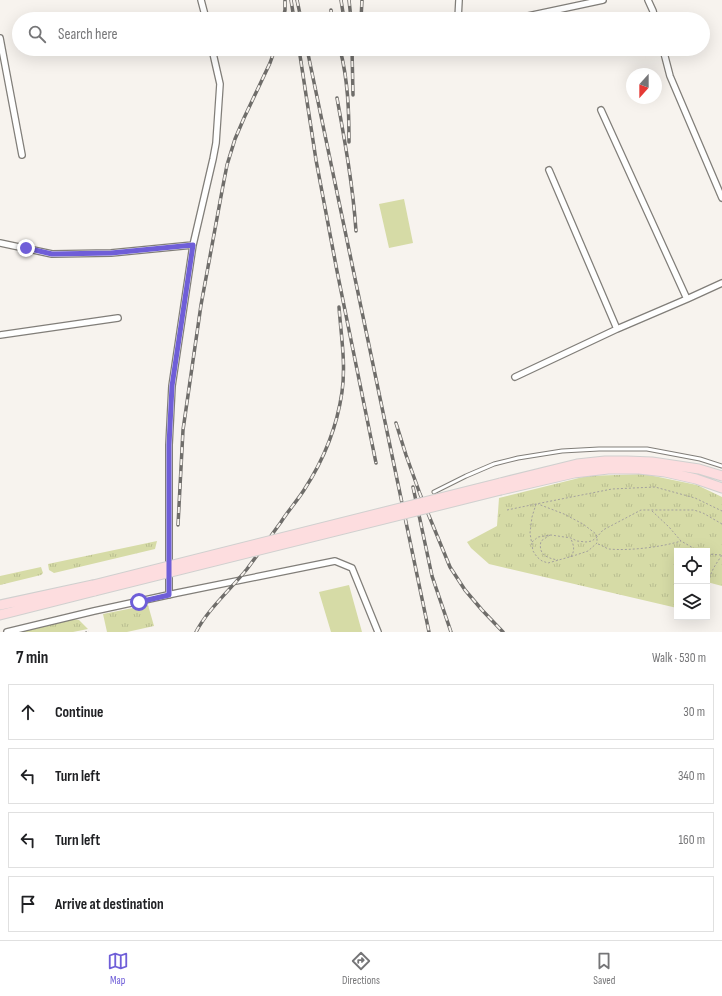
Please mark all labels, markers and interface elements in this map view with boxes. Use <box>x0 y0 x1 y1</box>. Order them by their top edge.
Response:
search box <box>12 12 710 56</box>
icon: search <box>26 23 48 45</box>
text: Search here <box>58 25 118 44</box>
north arrow <box>626 68 662 104</box>
route end <box>17 239 35 257</box>
map controls <box>674 548 710 620</box>
button: locate <box>674 548 710 584</box>
button: layers <box>674 584 710 620</box>
route start <box>130 593 148 611</box>
text: 7 min <box>16 648 48 668</box>
text: Walk · 530 m <box>652 650 706 666</box>
icon: ahead <box>17 701 39 723</box>
text: Continue <box>55 703 104 722</box>
text: 30 m <box>683 704 705 720</box>
icon: left <box>17 765 39 787</box>
text: Turn left <box>55 767 100 786</box>
text: 340 m <box>678 768 705 784</box>
icon: left <box>17 829 39 851</box>
text: Turn left <box>55 831 100 850</box>
text: 160 m <box>679 832 705 848</box>
icon: arrive <box>17 893 39 915</box>
text: Arrive at destination <box>55 895 164 914</box>
tab: Map <box>107 950 129 987</box>
tab: Directions <box>342 950 380 987</box>
tab: Saved <box>593 950 615 987</box>

